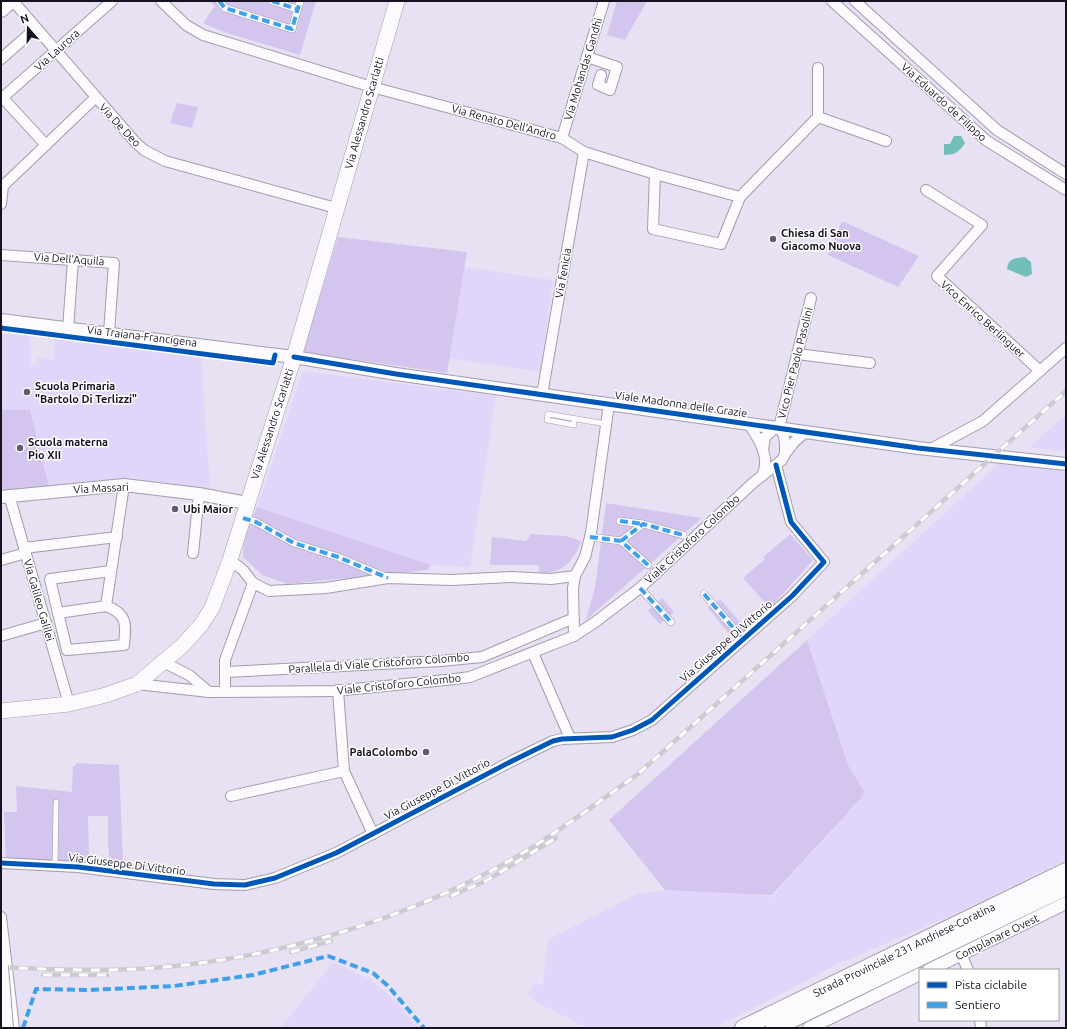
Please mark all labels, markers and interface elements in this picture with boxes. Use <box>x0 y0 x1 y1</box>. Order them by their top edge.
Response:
north arrow <box>8 8 48 48</box>
text: N <box>19 12 30 26</box>
street label: Via Mohandas Gandhi <box>562 16 604 122</box>
street label: Via Laurora <box>32 27 82 73</box>
street label: Via Alessandro Scarlatti <box>342 56 386 170</box>
street label: Via Eduardo de Filippo <box>899 61 989 143</box>
street label: Via De Deo <box>97 101 143 149</box>
street label: Via Renato Dell'Andro <box>450 102 558 142</box>
place label: Chiesa di San Giacomo Nuova <box>781 227 861 252</box>
marker: Chiesa di San Giacomo Nuova <box>768 234 778 244</box>
street label: Via fenicia <box>553 247 573 299</box>
street label: Via Dell'Aquila <box>33 251 105 267</box>
street label: Vico Enrico Berlinguer <box>938 278 1028 361</box>
street label: Vico Pier Paolo Pasolini <box>775 306 815 420</box>
street label: Via Traiana-Francigena <box>86 323 198 349</box>
street label: Via Alessandro Scarlatti <box>248 367 296 481</box>
place label: Scuola Primaria "Bartolo Di Terlizzi" <box>35 380 137 405</box>
marker: Scuola Primaria "Bartolo Di Terlizzi" <box>22 387 32 397</box>
street label: Viale Madonna delle Grazie <box>614 389 748 419</box>
place label: Scuola materna Pio XII <box>28 436 108 461</box>
marker: Scuola materna Pio XII <box>15 443 25 453</box>
street label: Via Massari <box>73 481 129 495</box>
street label: Viale Cristoforo Colombo <box>642 492 742 586</box>
place label: Ubi Maior <box>183 503 233 515</box>
marker: Ubi Maior <box>170 504 180 514</box>
street label: Via Galileo Galilei <box>22 558 56 642</box>
street label: Via Giuseppe Di Vittorio <box>678 598 774 684</box>
street label: Parallela di Viale Cristoforo Colombo <box>288 651 470 675</box>
street label: Viale Cristoforo Colombo <box>336 672 462 696</box>
place label: PalaColombo <box>350 746 418 758</box>
marker: PalaColombo <box>421 747 431 757</box>
street label: Via Giuseppe Di Vittorio <box>382 756 492 822</box>
street label: Via Giuseppe Di Vittorio <box>68 851 186 877</box>
street label: Strada Provinciale 231 Andriese-Coratina <box>811 901 997 999</box>
street label: Complanare Ovest <box>953 911 1041 962</box>
legend <box>919 969 1059 1021</box>
text: Pista ciclabile <box>955 978 1027 991</box>
text: Sentiero <box>955 998 1001 1011</box>

